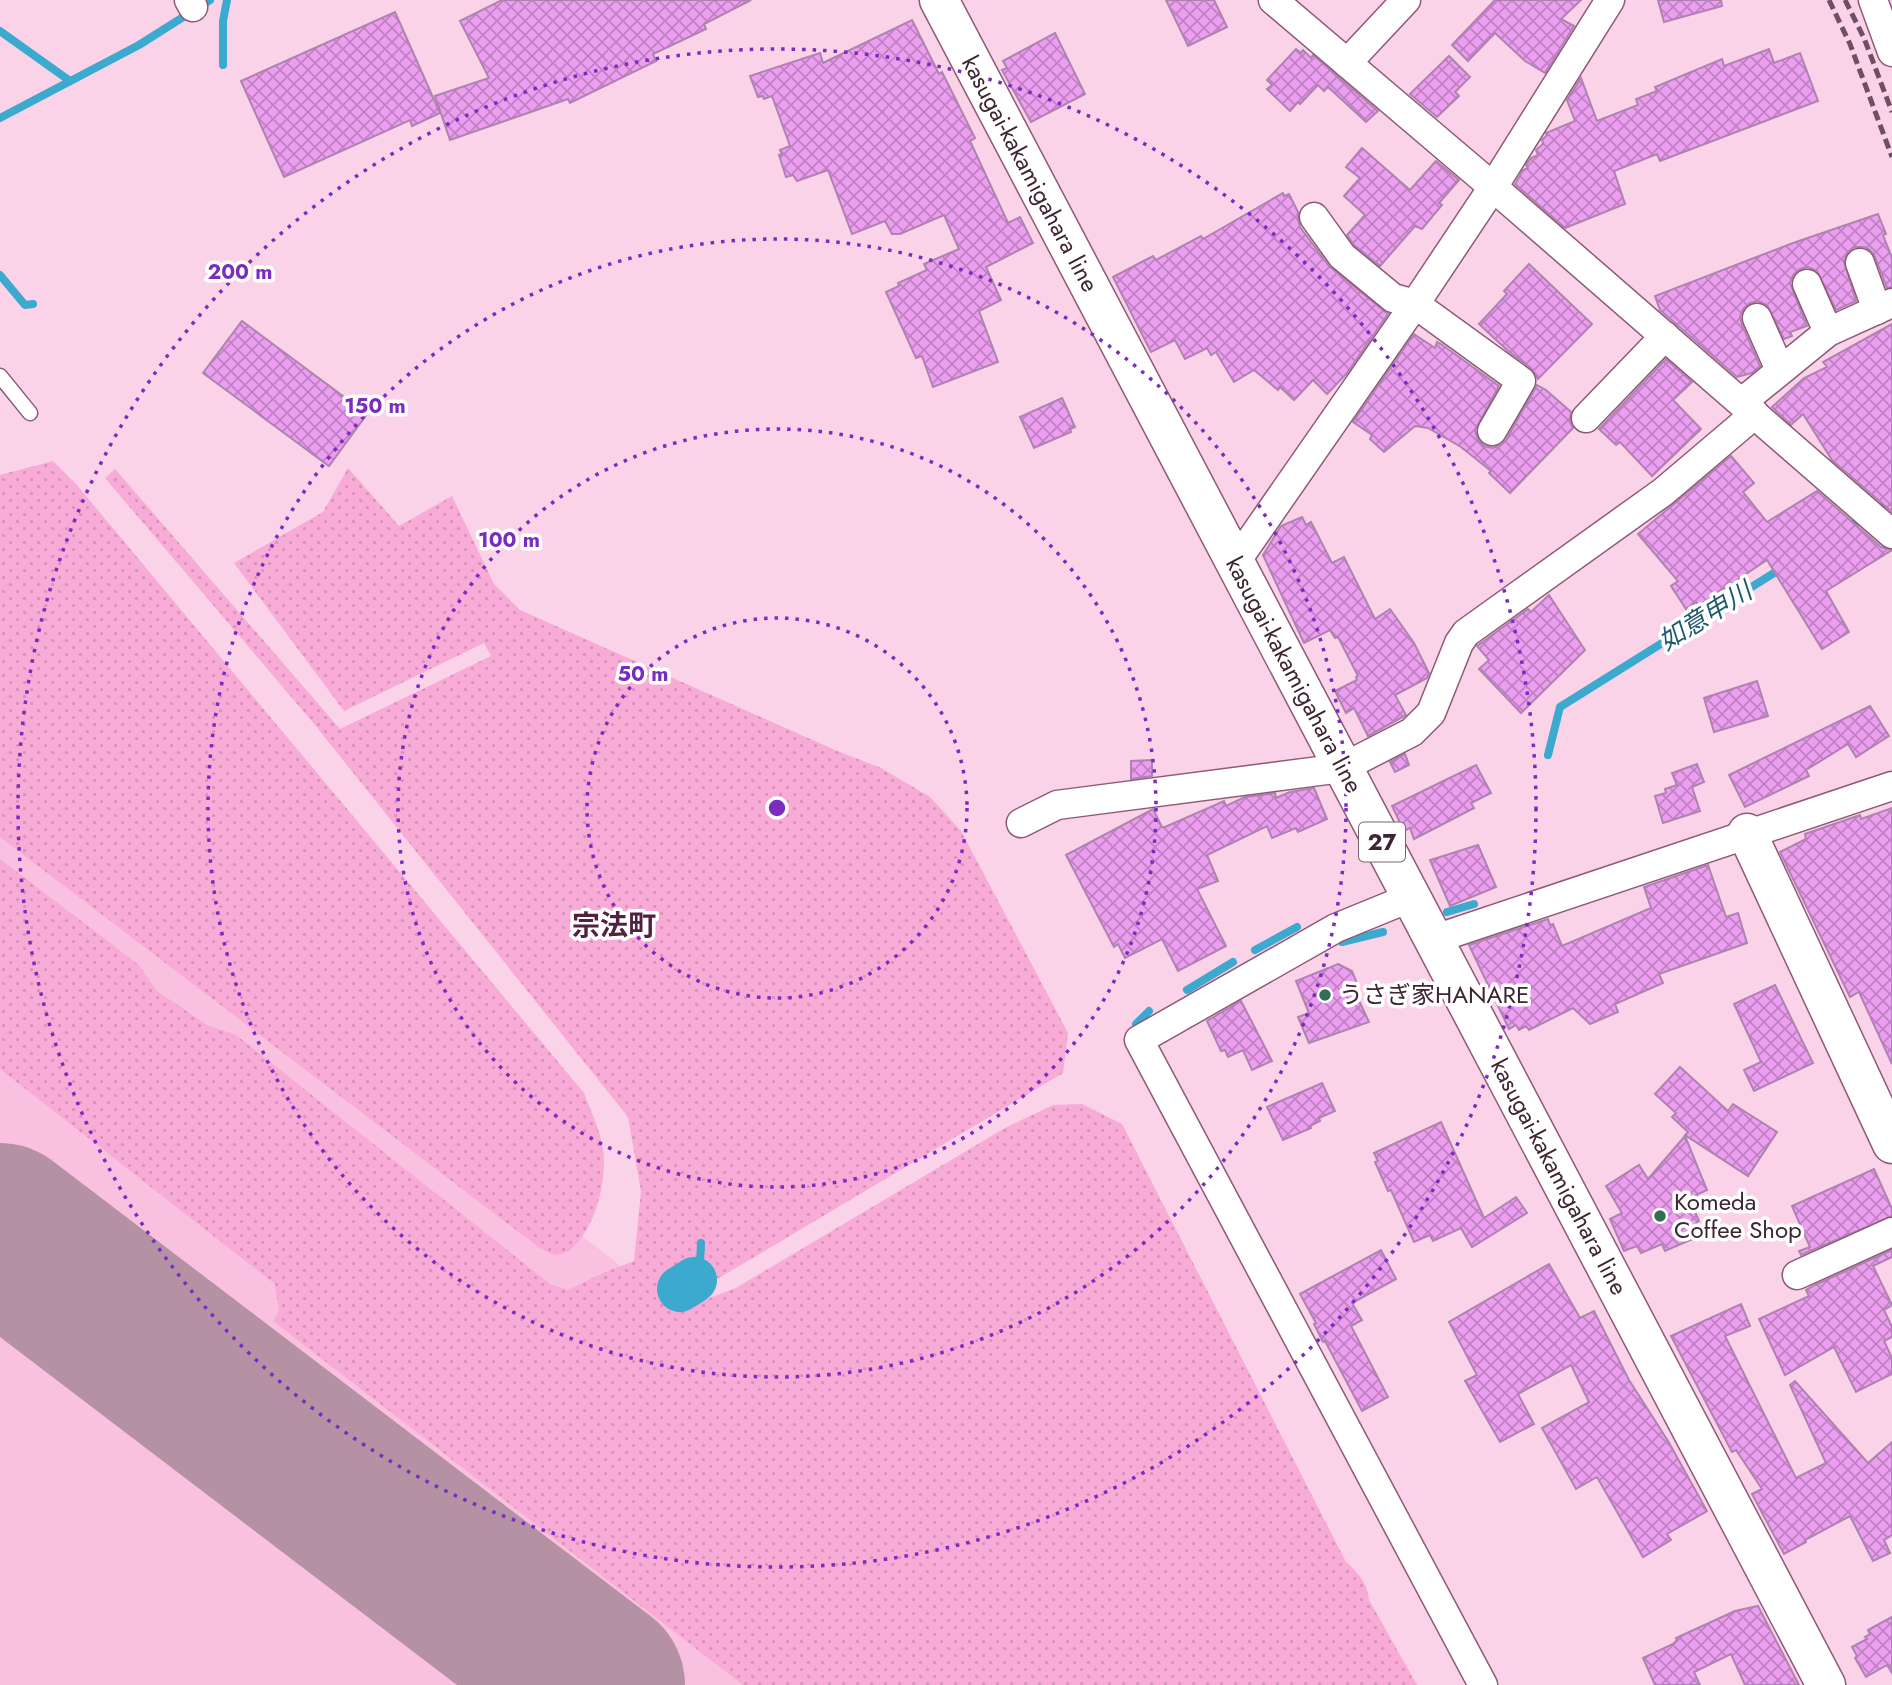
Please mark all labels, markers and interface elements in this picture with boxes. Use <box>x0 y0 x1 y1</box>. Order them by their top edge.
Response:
street label: kasugai-kakamigahara line <box>953 49 1108 298</box>
text: 200 m <box>207 257 273 287</box>
text: 150 m <box>344 391 406 421</box>
text: 100 m <box>478 525 540 555</box>
street label: kasugai-kakamigahara line <box>1217 550 1372 799</box>
water label: 如意申川 <box>1651 571 1762 660</box>
text: 50 m <box>618 659 668 689</box>
centre of rings <box>765 796 789 820</box>
road number: 27 <box>1359 822 1405 862</box>
district label: 宗法町 <box>572 905 656 946</box>
place label: うさぎ家HANARE <box>1339 977 1529 1012</box>
marker: うさぎ家HANARE <box>1317 987 1333 1003</box>
street label: kasugai-kakamigahara line <box>1482 1052 1637 1301</box>
place label: Komeda Coffee Shop <box>1674 1184 1802 1247</box>
marker: Komeda Coffee Shop <box>1652 1208 1668 1224</box>

